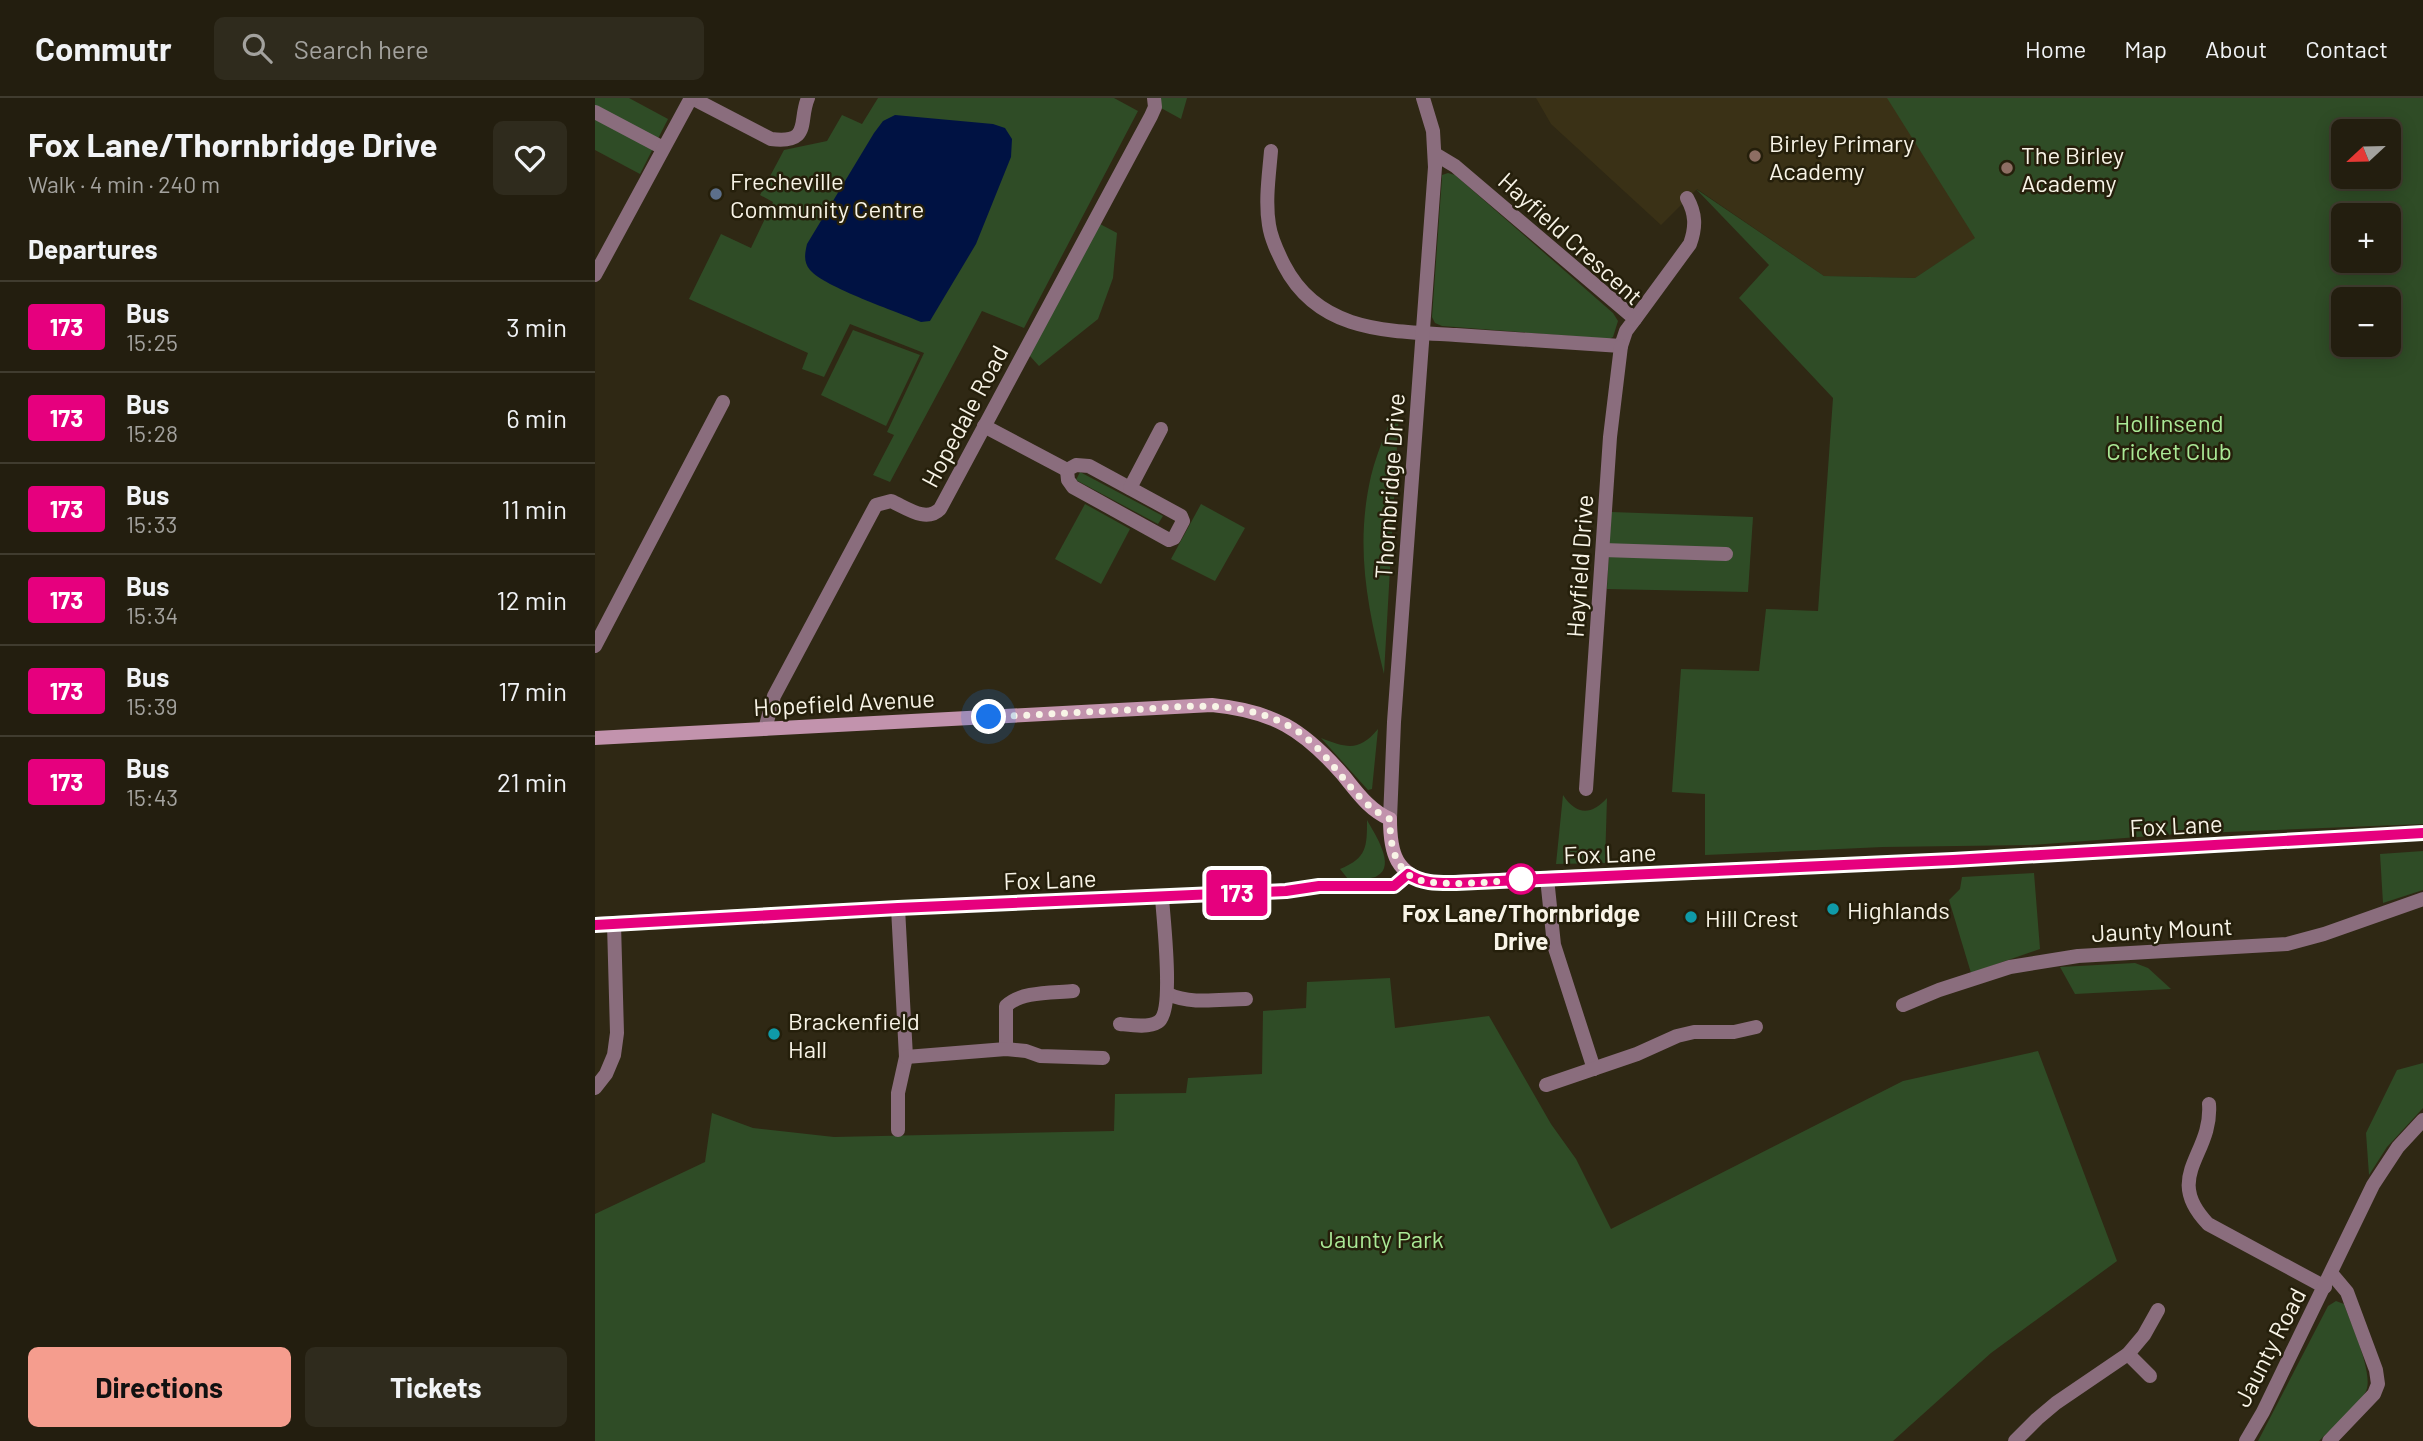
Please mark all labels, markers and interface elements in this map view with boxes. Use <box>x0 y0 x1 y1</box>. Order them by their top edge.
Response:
search box <box>214 17 704 80</box>
text: Commutr <box>35 28 172 68</box>
icon: search <box>238 29 276 67</box>
text: Search here <box>294 33 429 64</box>
text: Home <box>2025 34 2086 63</box>
text: Map <box>2124 34 2167 63</box>
text: About <box>2205 34 2267 63</box>
text: Contact <box>2305 34 2388 63</box>
north arrow <box>2331 119 2401 189</box>
map controls <box>2331 119 2401 357</box>
button: heart <box>493 121 567 195</box>
text: Fox Lane/Thornbridge Drive <box>28 124 437 164</box>
place label: Birley Primary Academy <box>1769 128 1914 185</box>
place label: The Birley Academy <box>2021 140 2124 197</box>
marker: Birley Primary Academy <box>1747 148 1763 164</box>
marker: The Birley Academy <box>1999 160 2015 176</box>
place label: Frecheville Community Centre <box>730 166 924 223</box>
street label: Hayfield Crescent <box>1493 166 1649 310</box>
text: Walk · 4 min · 240 m <box>28 170 220 198</box>
marker: Frecheville Community Centre <box>708 186 724 202</box>
button: + <box>2331 203 2401 273</box>
text: Departures <box>28 233 158 264</box>
button: − <box>2331 287 2401 357</box>
text: Bus <box>126 297 169 328</box>
text: 3 min <box>506 311 567 342</box>
text: 173 <box>50 312 83 341</box>
text: 15:25 <box>126 328 178 356</box>
street label: Hopedale Road <box>915 340 1013 492</box>
text: Bus <box>126 388 169 419</box>
street label: Thornbridge Drive <box>1368 392 1410 580</box>
text: 6 min <box>506 402 567 433</box>
text: 173 <box>50 403 83 432</box>
park label: Hollinsend Cricket Club <box>2106 408 2232 465</box>
text: 15:28 <box>126 419 178 447</box>
text: Bus <box>126 479 169 510</box>
text: 11 min <box>501 493 567 524</box>
text: 173 <box>50 494 83 523</box>
street label: Hayfield Drive <box>1560 494 1598 638</box>
text: 15:33 <box>126 510 177 538</box>
text: Bus <box>126 570 169 601</box>
text: 12 min <box>497 584 567 615</box>
text: 173 <box>50 585 83 614</box>
text: 15:34 <box>126 601 178 629</box>
text: Bus <box>126 661 169 692</box>
text: 17 min <box>498 675 567 706</box>
text: 173 <box>50 676 83 705</box>
street label: Hopefield Avenue <box>752 683 936 721</box>
text: 15:39 <box>126 692 178 720</box>
your location <box>971 699 1006 734</box>
text: Bus <box>126 752 169 783</box>
text: 21 min <box>497 766 567 797</box>
text: 173 <box>50 767 83 796</box>
text: 15:43 <box>126 783 178 811</box>
street label: Fox Lane <box>2129 808 2223 842</box>
street label: Fox Lane <box>1563 837 1657 869</box>
street label: Fox Lane <box>1003 863 1097 895</box>
marker: Fox Lane/Thornbridge Drive <box>1506 864 1536 894</box>
line badge: 173 <box>1197 870 1277 916</box>
text: 173 <box>1220 878 1254 907</box>
place label: Highlands <box>1847 895 1950 924</box>
place label: Fox Lane/Thornbridge Drive <box>1402 898 1640 955</box>
marker: Highlands <box>1825 901 1841 917</box>
place label: Hill Crest <box>1705 903 1799 932</box>
marker: Hill Crest <box>1683 909 1699 925</box>
street label: Jaunty Mount <box>2091 911 2233 947</box>
place label: Brackenfield Hall <box>788 1006 920 1063</box>
marker: Brackenfield Hall <box>766 1026 782 1042</box>
park label: Jaunty Park <box>1320 1224 1444 1253</box>
street label: Jaunty Road <box>2227 1283 2311 1411</box>
button: Directions <box>28 1347 291 1427</box>
button: Tickets <box>305 1347 567 1427</box>

